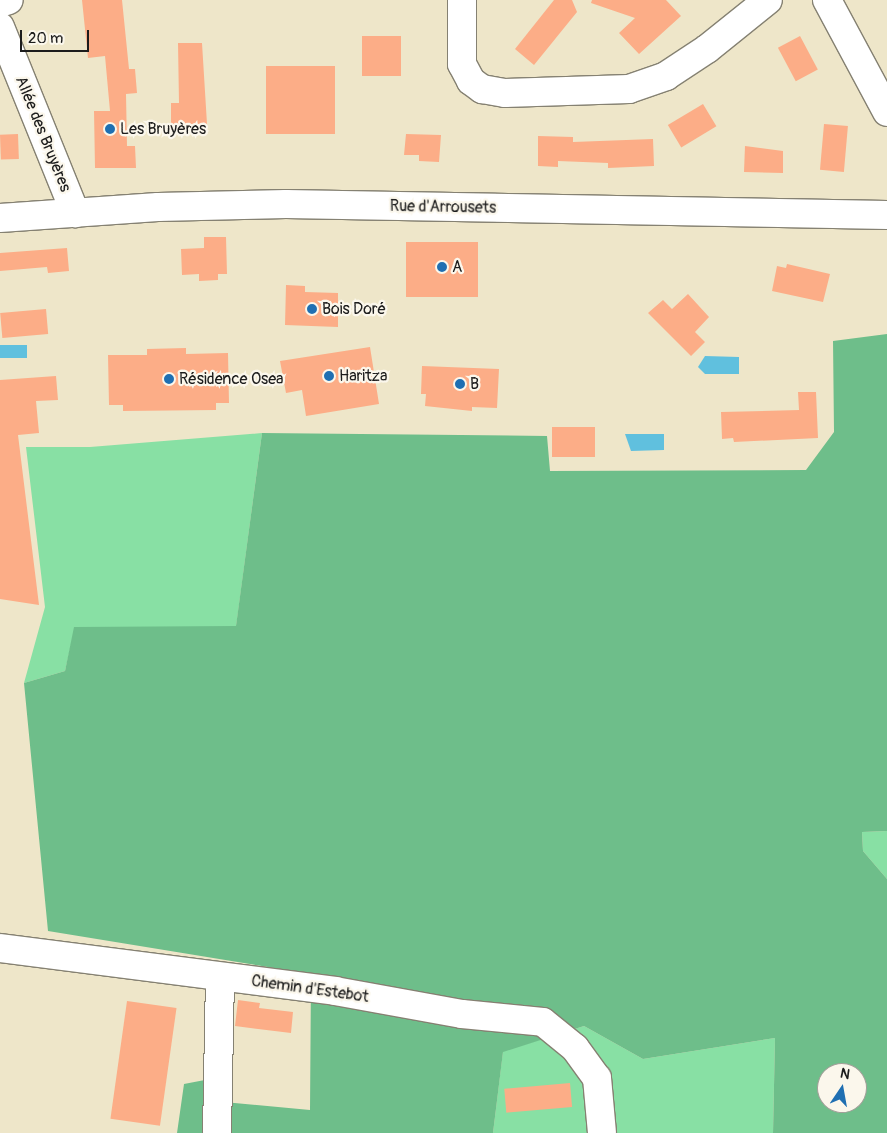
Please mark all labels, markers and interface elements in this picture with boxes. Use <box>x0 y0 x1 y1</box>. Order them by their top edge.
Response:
scale bar <box>22 20 91 52</box>
text: 20 m <box>28 29 63 48</box>
street label: Allée des Bruyères <box>11 73 75 195</box>
place label: Les Bruyères <box>120 119 206 139</box>
marker: Les Bruyères <box>104 123 116 135</box>
street label: Rue d'Arrousets <box>390 196 496 218</box>
place label: A <box>452 257 462 277</box>
marker: A <box>436 261 448 273</box>
place label: Bois Doré <box>322 299 386 319</box>
marker: Bois Doré <box>306 303 318 315</box>
place label: Haritza <box>339 366 387 386</box>
place label: Résidence Osea <box>179 369 284 389</box>
marker: Haritza <box>323 370 335 382</box>
marker: Résidence Osea <box>163 373 175 385</box>
place label: B <box>470 374 479 394</box>
marker: B <box>454 378 466 390</box>
street label: Chemin d'Estebot <box>250 971 370 1007</box>
north arrow <box>817 1063 867 1113</box>
text: N <box>839 1065 851 1083</box>

